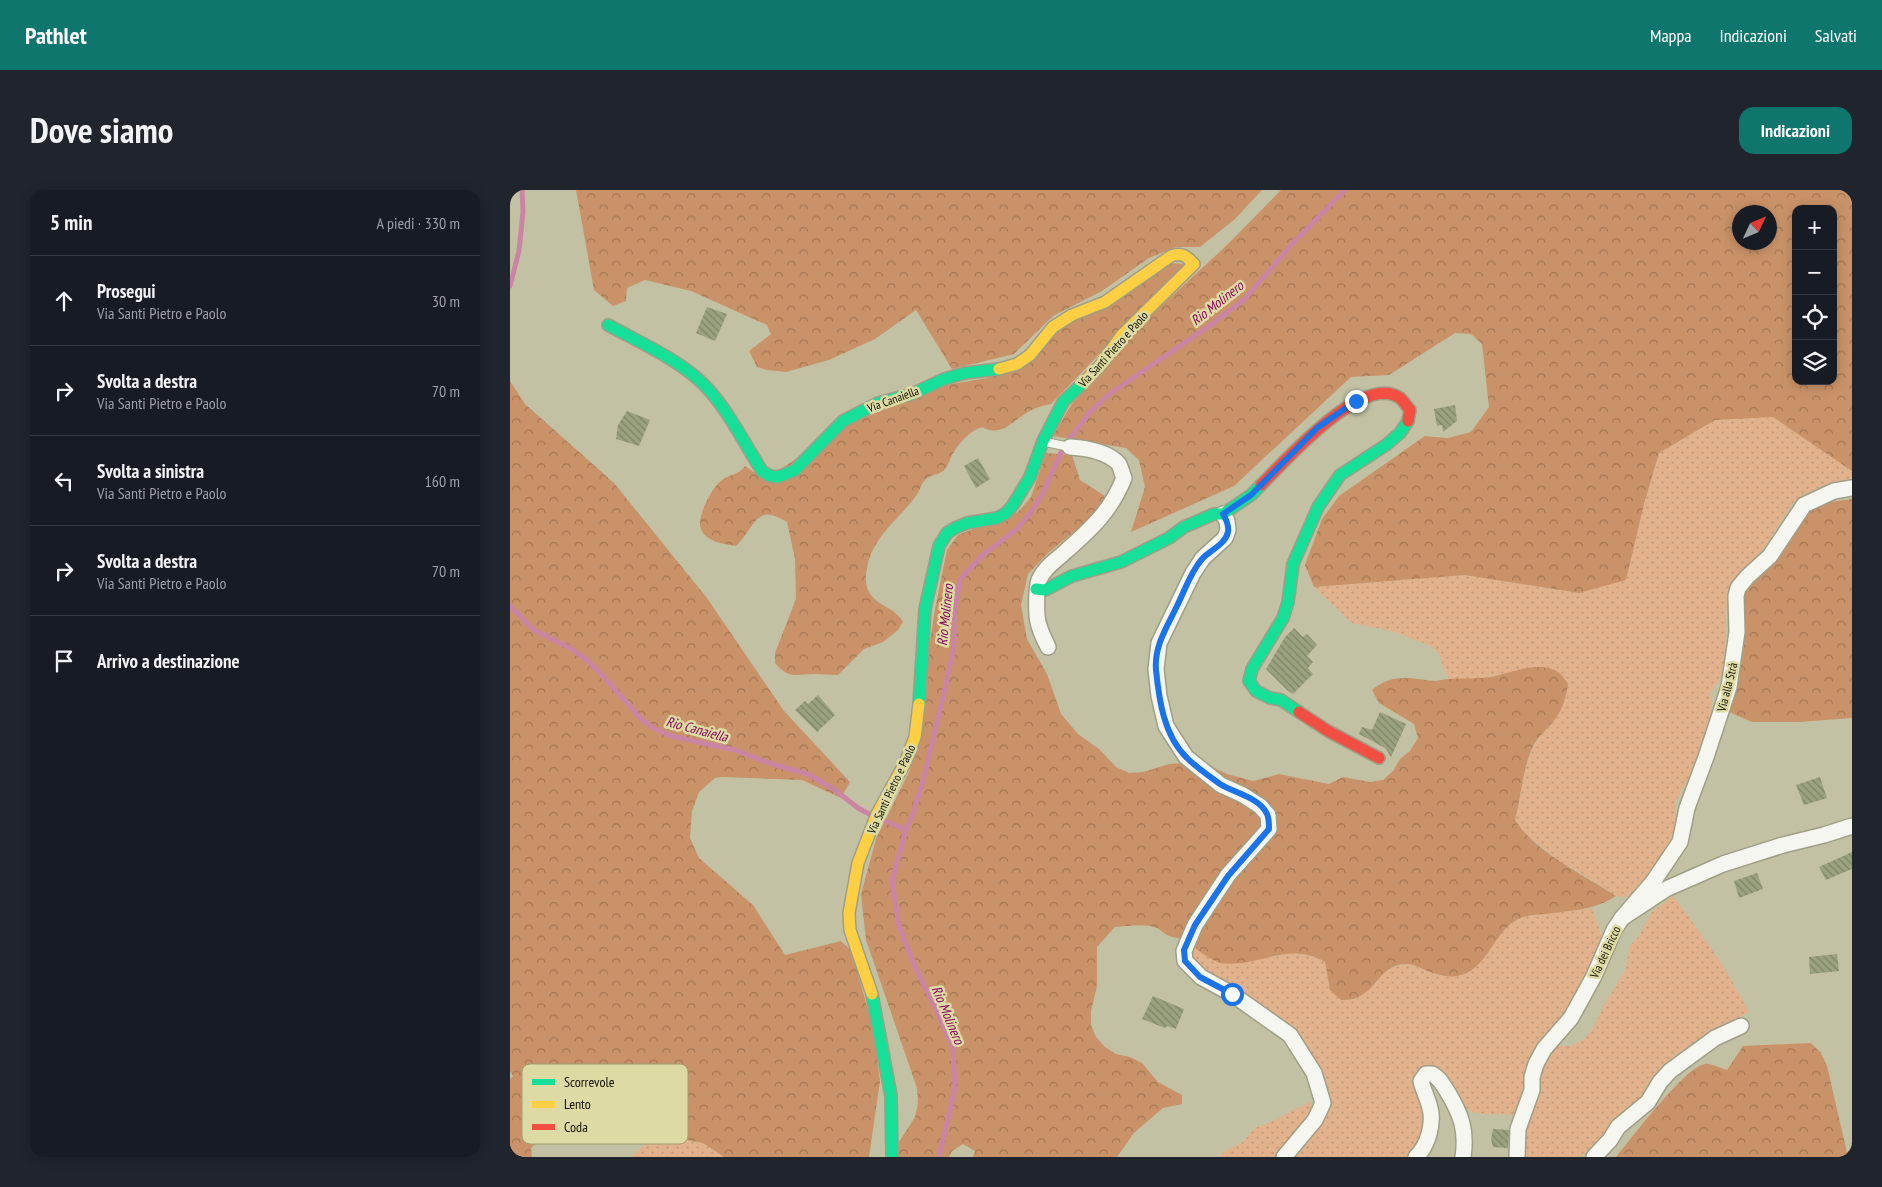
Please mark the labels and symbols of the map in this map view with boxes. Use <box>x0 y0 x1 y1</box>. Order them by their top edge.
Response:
north arrow <box>1732 205 1777 250</box>
water label: Rio Molinero <box>1187 276 1248 329</box>
street label: Via Santi Pietro e Paolo <box>1074 308 1151 391</box>
street label: Via Canaiella <box>864 383 921 416</box>
route end <box>1345 390 1368 413</box>
water label: Rio Molinero <box>933 582 957 647</box>
street label: Via alla Strà <box>1713 661 1740 714</box>
water label: Rio Canaiella <box>664 712 731 746</box>
street label: Via Santi Pietro e Paolo <box>863 742 918 837</box>
street label: Via dei Bricco <box>1586 924 1624 981</box>
water label: Rio Molinero <box>928 983 969 1048</box>
route start <box>1221 983 1244 1006</box>
legend <box>522 1064 688 1144</box>
text: Scorrevole <box>564 1073 615 1091</box>
text: Lento <box>564 1095 591 1113</box>
text: Coda <box>564 1118 588 1136</box>

